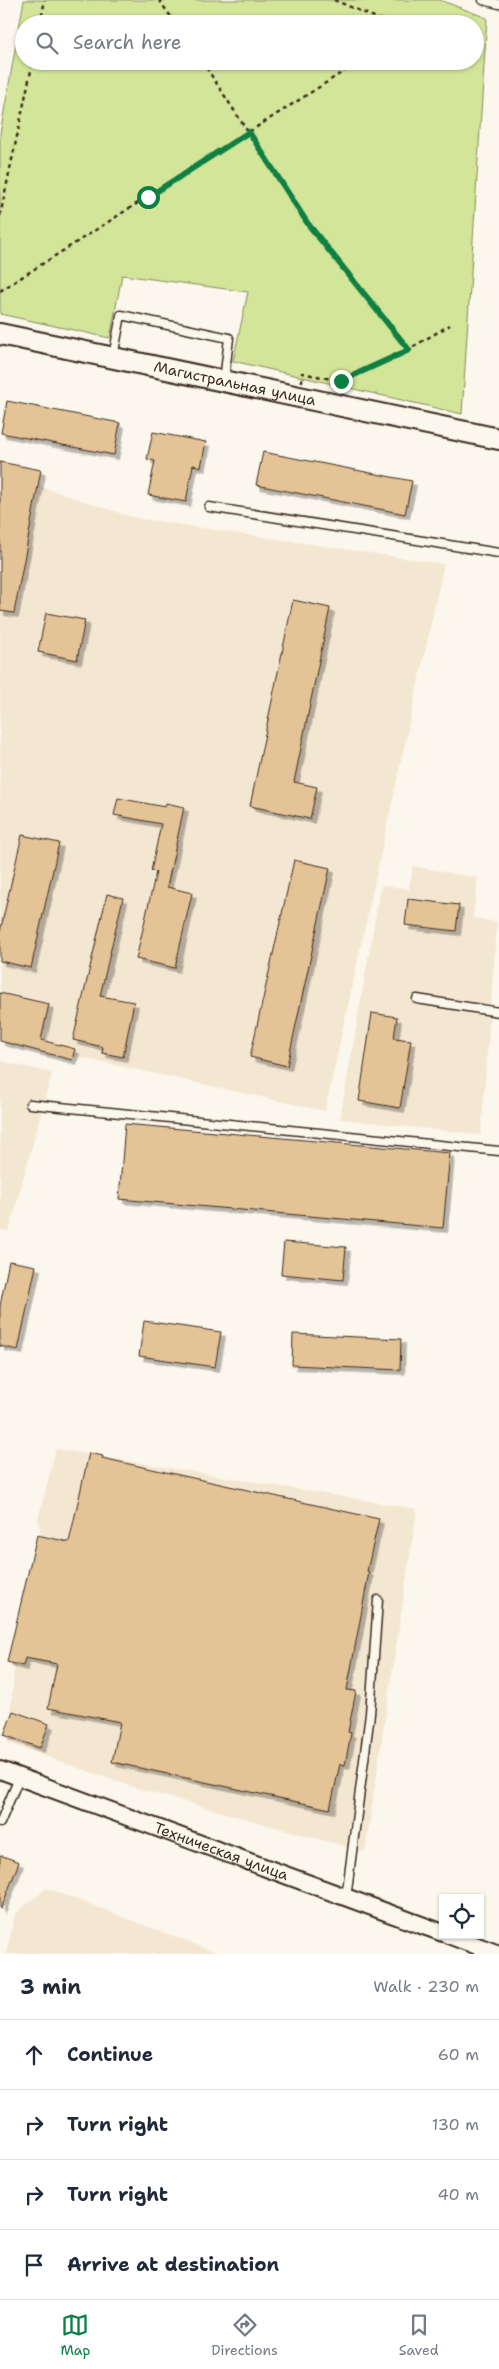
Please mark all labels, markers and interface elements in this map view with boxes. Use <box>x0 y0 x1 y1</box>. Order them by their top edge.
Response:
search box <box>15 15 484 70</box>
icon: search <box>33 29 61 57</box>
text: Search here <box>73 30 182 55</box>
route start <box>137 186 160 209</box>
street label: Магистральная улица <box>152 357 318 410</box>
route end <box>330 370 353 393</box>
street label: Техническая улица <box>152 1818 292 1886</box>
map controls <box>439 1894 484 1939</box>
button: locate <box>439 1894 484 1939</box>
text: 3 min <box>20 1973 81 2001</box>
text: Walk · 230 m <box>373 1976 479 1997</box>
icon: ahead <box>20 2041 48 2069</box>
text: Continue <box>67 2042 153 2067</box>
text: 60 m <box>438 2044 479 2065</box>
icon: right <box>20 2111 48 2139</box>
text: Turn right <box>67 2112 168 2137</box>
text: 130 m <box>432 2114 479 2135</box>
icon: right <box>20 2181 48 2209</box>
text: Turn right <box>67 2182 168 2207</box>
text: 40 m <box>437 2184 479 2205</box>
icon: arrive <box>20 2251 48 2279</box>
text: Arrive at destination <box>67 2252 279 2277</box>
tab: Map <box>60 2311 90 2359</box>
tab: Directions <box>211 2311 278 2359</box>
tab: Saved <box>399 2311 439 2359</box>

